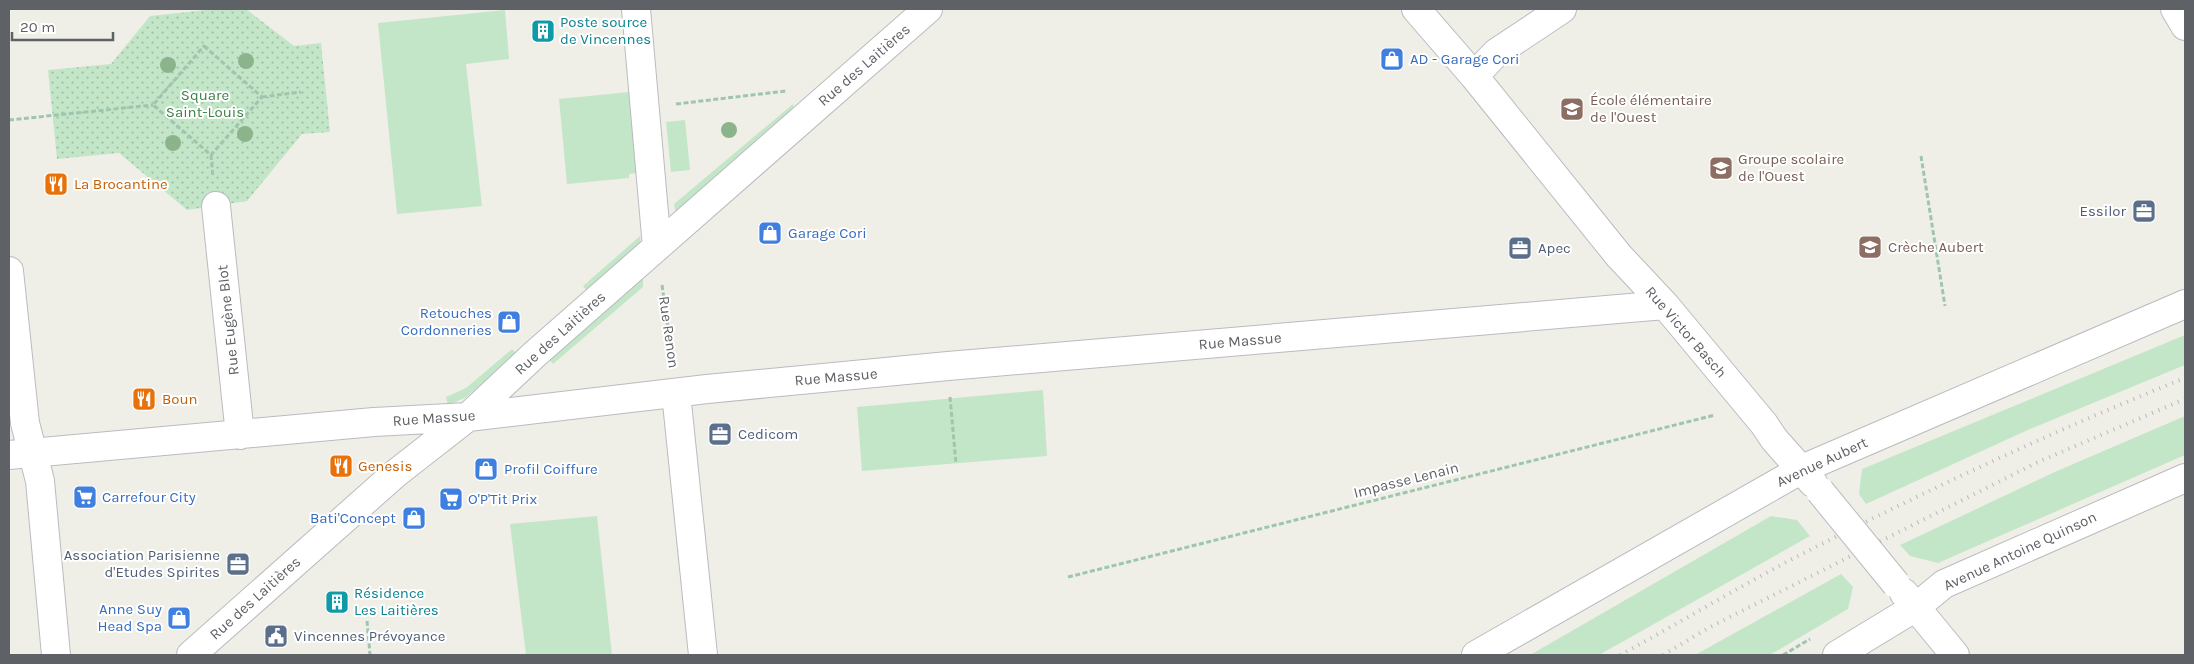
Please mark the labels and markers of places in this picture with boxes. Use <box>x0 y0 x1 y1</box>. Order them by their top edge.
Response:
place label: Poste source de Vincennes <box>560 13 651 48</box>
building icon: Poste source de Vincennes <box>530 18 556 44</box>
shop icon: AD - Garage Cori <box>1379 46 1405 72</box>
place label: AD - Garage Cori <box>1410 50 1519 68</box>
place label: École élémentaire de l'Ouest <box>1590 91 1712 126</box>
school or university icon: École élémentaire de l'Ouest <box>1559 96 1585 122</box>
place label: Groupe scolaire de l'Ouest <box>1738 150 1844 185</box>
school or university icon: Groupe scolaire de l'Ouest <box>1708 155 1734 181</box>
restaurant icon: La Brocantine <box>43 171 69 197</box>
place label: La Brocantine <box>74 175 168 193</box>
office icon: Essilor <box>2131 198 2157 224</box>
place label: Essilor <box>2080 202 2127 220</box>
shop icon: Garage Cori <box>757 220 783 246</box>
place label: Garage Cori <box>788 224 867 242</box>
school or university icon: Crèche Aubert <box>1857 234 1883 260</box>
office icon: Apec <box>1507 235 1533 261</box>
place label: Crèche Aubert <box>1888 238 1984 256</box>
place label: Apec <box>1538 239 1571 257</box>
place label: Retouches Cordonneries <box>401 304 492 339</box>
shop icon: Retouches Cordonneries <box>496 309 522 335</box>
restaurant icon: Boun <box>131 386 157 412</box>
place label: Boun <box>162 390 198 408</box>
office icon: Cedicom <box>707 421 733 447</box>
place label: Cedicom <box>738 425 798 443</box>
restaurant icon: Genesis <box>328 453 354 479</box>
shop icon: Profil Coiffure <box>473 456 499 482</box>
place label: Genesis <box>358 457 412 475</box>
place label: Profil Coiffure <box>504 460 598 478</box>
supermarket icon: Carrefour City <box>72 484 98 510</box>
supermarket icon: O'P'Tit Prix <box>438 486 464 512</box>
place label: Carrefour City <box>102 488 196 506</box>
place label: O'P'Tit Prix <box>468 490 537 508</box>
shop icon: Bati'Concept <box>401 505 427 531</box>
place label: Bati'Concept <box>310 509 396 527</box>
place label: Association Parisienne d'Etudes Spirites <box>64 546 220 581</box>
office icon: Association Parisienne d'Etudes Spirites <box>225 551 251 577</box>
place label: Résidence Les Laitières <box>354 584 439 619</box>
building icon: Résidence Les Laitières <box>324 589 350 615</box>
place label: Anne Suy Head Spa <box>97 600 162 635</box>
shop icon: Anne Suy Head Spa <box>166 605 192 631</box>
public building icon: Vincennes Prévoyance <box>263 623 289 649</box>
place label: Vincennes Prévoyance <box>294 627 446 645</box>

